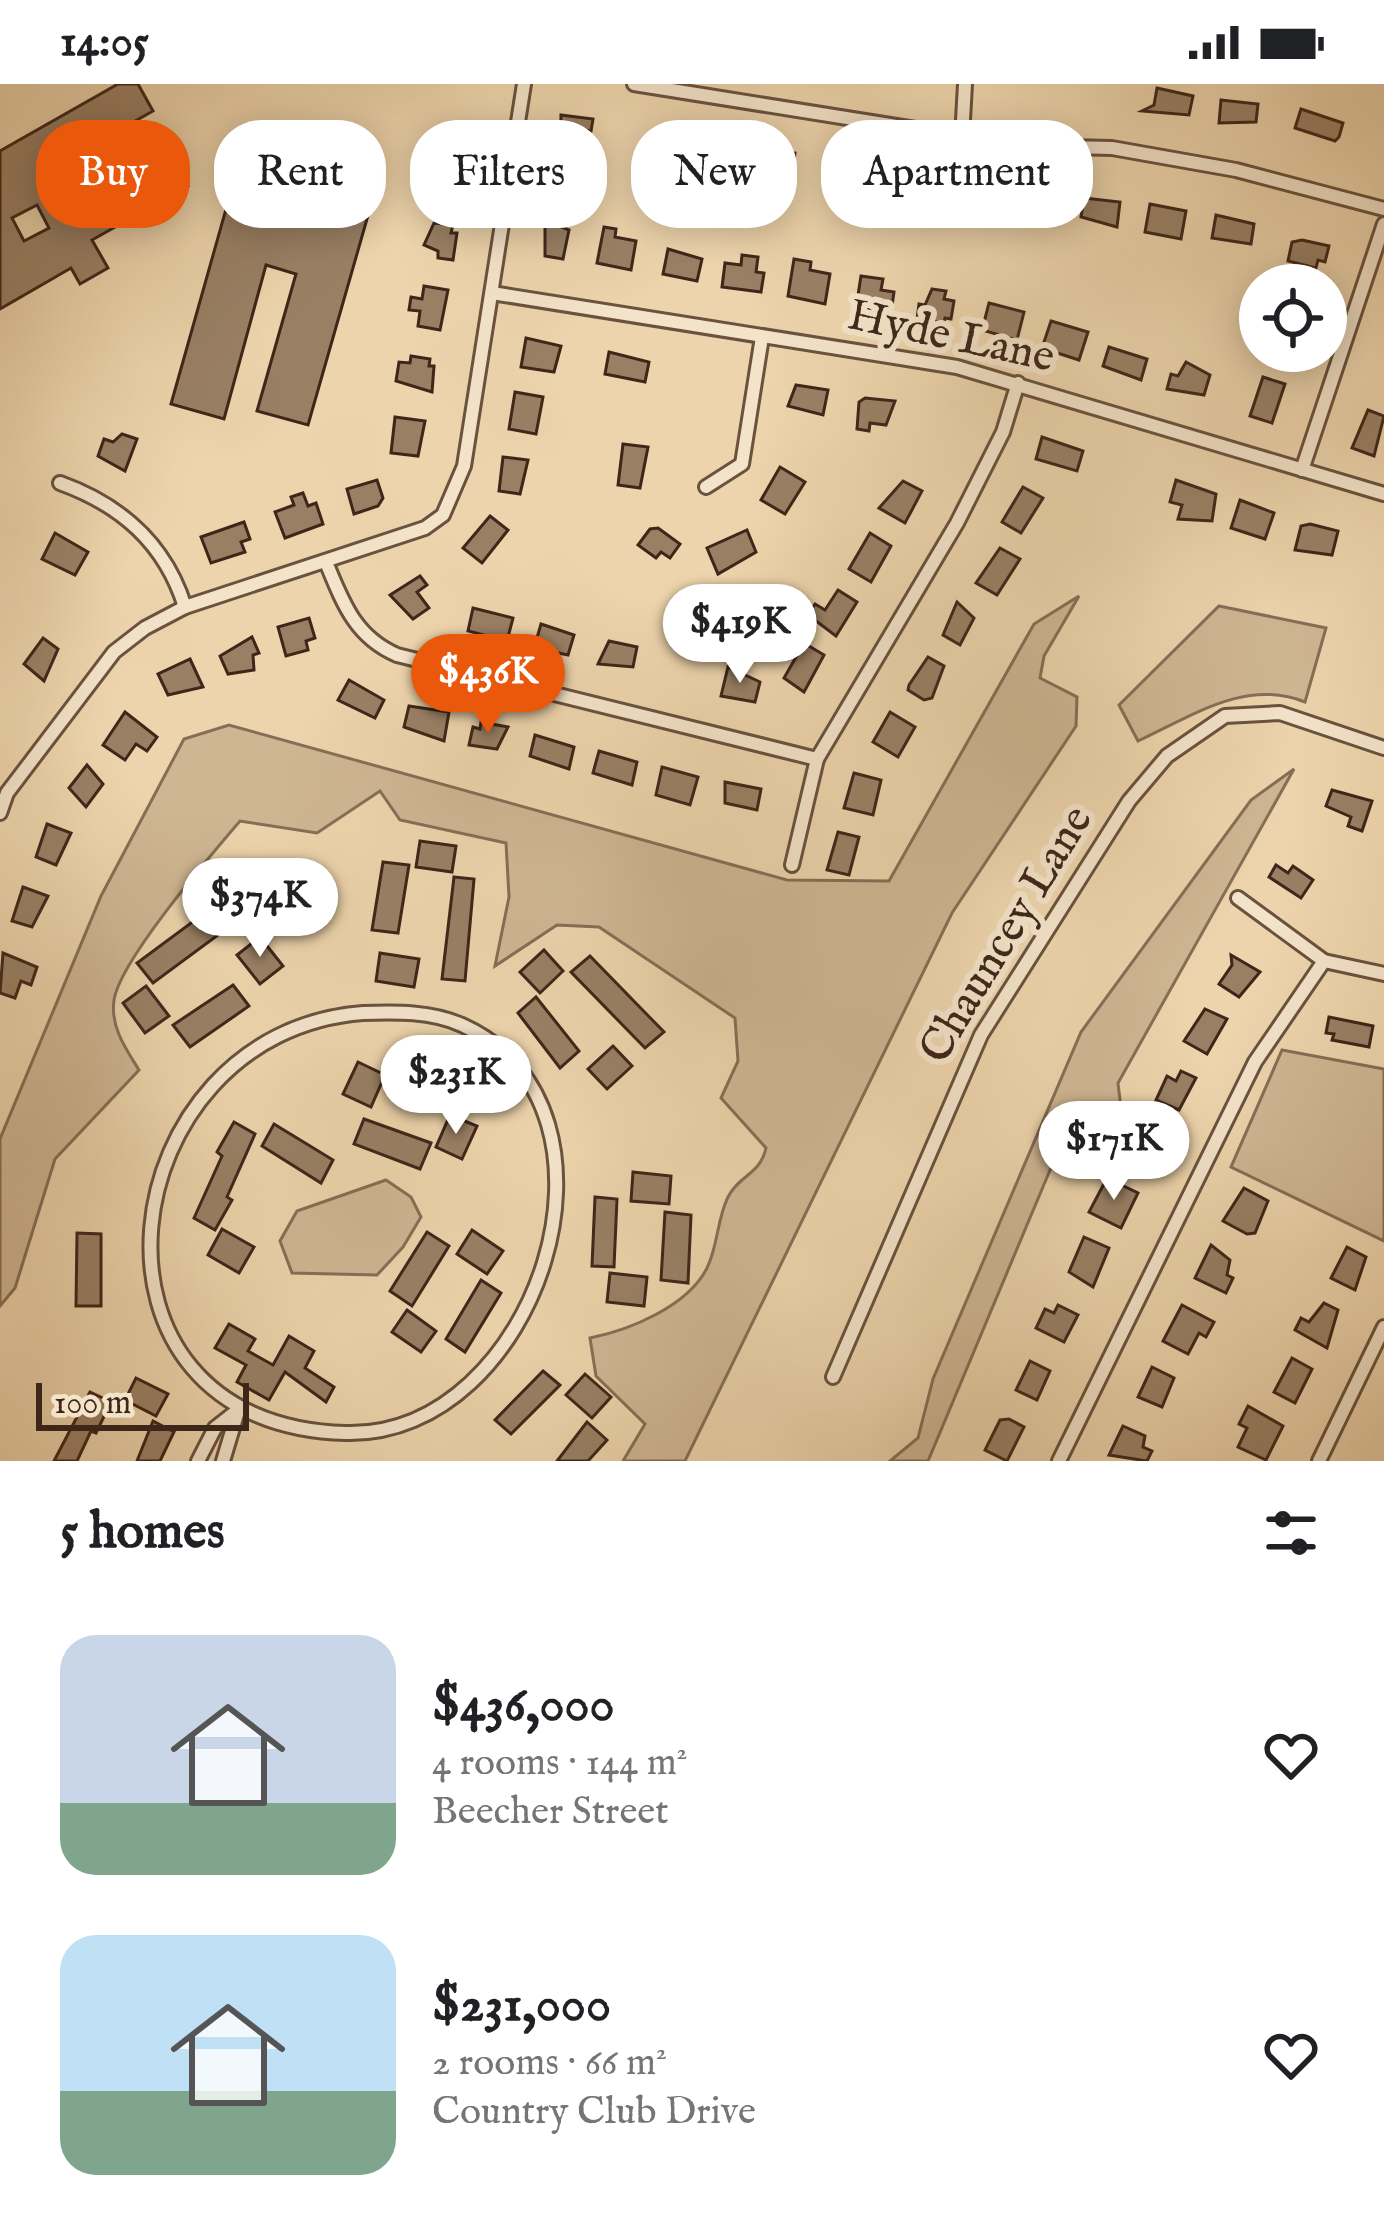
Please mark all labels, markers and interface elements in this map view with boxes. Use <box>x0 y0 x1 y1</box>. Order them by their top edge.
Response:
text: 14:05 <box>60 14 149 71</box>
chip: Buy <box>36 120 190 228</box>
chip: Rent <box>214 120 386 228</box>
chip: Filters <box>410 120 607 228</box>
chip: New <box>631 120 797 228</box>
chip: Apartment <box>821 120 1093 228</box>
map controls <box>1239 264 1347 372</box>
button: locate <box>1239 264 1347 372</box>
street label: Hyde Lane <box>843 287 1059 387</box>
pin: $419K <box>656 584 824 686</box>
text: $419K <box>690 598 790 647</box>
pin: $436K <box>404 634 572 736</box>
text: $436K <box>438 648 538 697</box>
street label: Chauncey Lane <box>908 796 1106 1074</box>
pin: $374K <box>176 858 344 960</box>
text: $374K <box>209 872 311 921</box>
pin: $231K <box>372 1035 540 1137</box>
text: $231K <box>407 1049 505 1098</box>
pin: $171K <box>1030 1101 1198 1203</box>
text: $171K <box>1065 1115 1163 1164</box>
scale bar <box>36 1377 249 1430</box>
text: 100 m <box>54 1383 131 1425</box>
icon: filters <box>1258 1500 1324 1566</box>
text: 5 homes <box>60 1501 225 1566</box>
text: $436,000 <box>432 1674 615 1739</box>
icon: home <box>156 1683 300 1827</box>
icon: heart <box>1258 1722 1324 1788</box>
text: 4 rooms · 144 m² <box>432 1739 688 1788</box>
text: Beecher Street <box>432 1788 669 1837</box>
text: $231,000 <box>432 1974 611 2039</box>
icon: home <box>156 1983 300 2127</box>
icon: heart <box>1258 2022 1324 2088</box>
text: 2 rooms · 66 m² <box>432 2039 667 2088</box>
text: Country Club Drive <box>432 2088 756 2137</box>

